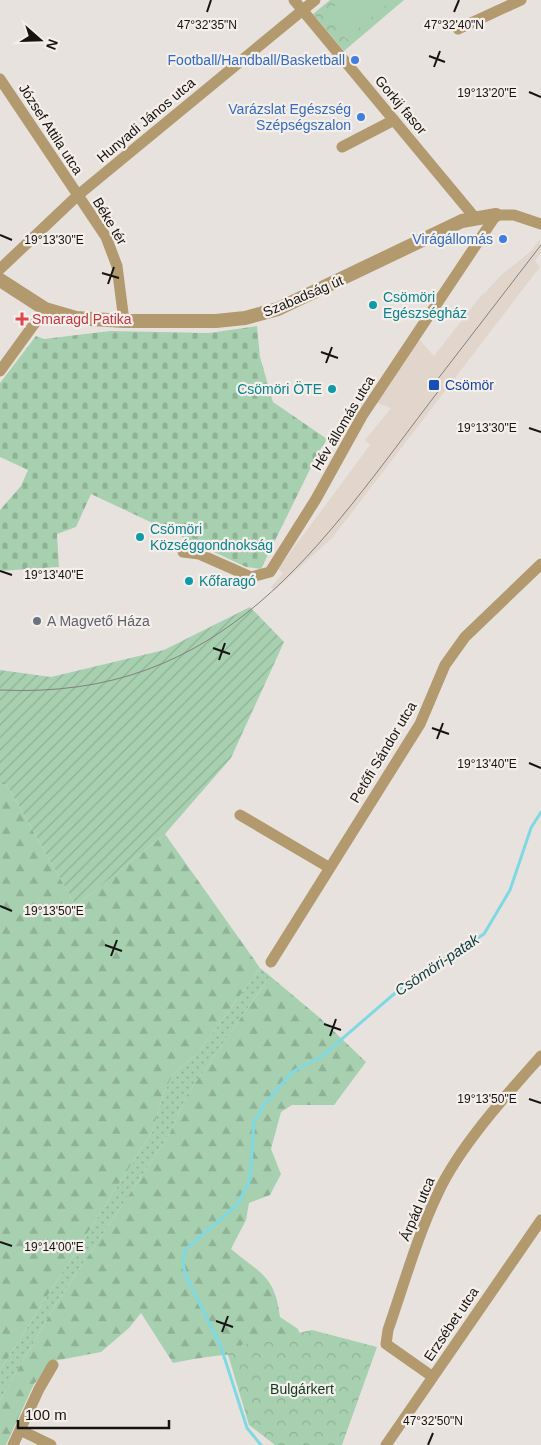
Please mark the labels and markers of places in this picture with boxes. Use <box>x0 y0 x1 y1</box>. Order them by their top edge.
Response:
place label: Football/Handball/Basketball <box>168 52 345 68</box>
marker: Football/Handball/Basketball <box>349 54 361 66</box>
place label: Varázslat Egészség Szépségszalon <box>228 101 351 133</box>
marker: Varázslat Egészség Szépségszalon <box>355 111 367 123</box>
place label: Virágállomás <box>412 231 493 247</box>
marker: Virágállomás <box>497 233 509 245</box>
place label: Csömöri Egészségház <box>383 289 467 321</box>
marker: Csömöri Egészségház <box>367 299 379 311</box>
place label: Smaragd Patika <box>32 311 132 327</box>
marker: Smaragd Patika <box>16 313 28 325</box>
place label: Csömör <box>445 377 494 393</box>
marker: Csömör <box>427 378 441 392</box>
place label: Csömöri ÖTE <box>237 380 322 397</box>
marker: Csömöri ÖTE <box>326 383 338 395</box>
place label: Csömöri Községgondnokság <box>150 521 273 553</box>
marker: Csömöri Községgondnokság <box>134 531 146 543</box>
place label: Kőfaragó <box>199 573 256 589</box>
marker: Kőfaragó <box>183 575 195 587</box>
place label: A Magvető Háza <box>47 613 150 629</box>
marker: A Magvető Háza <box>31 615 43 627</box>

